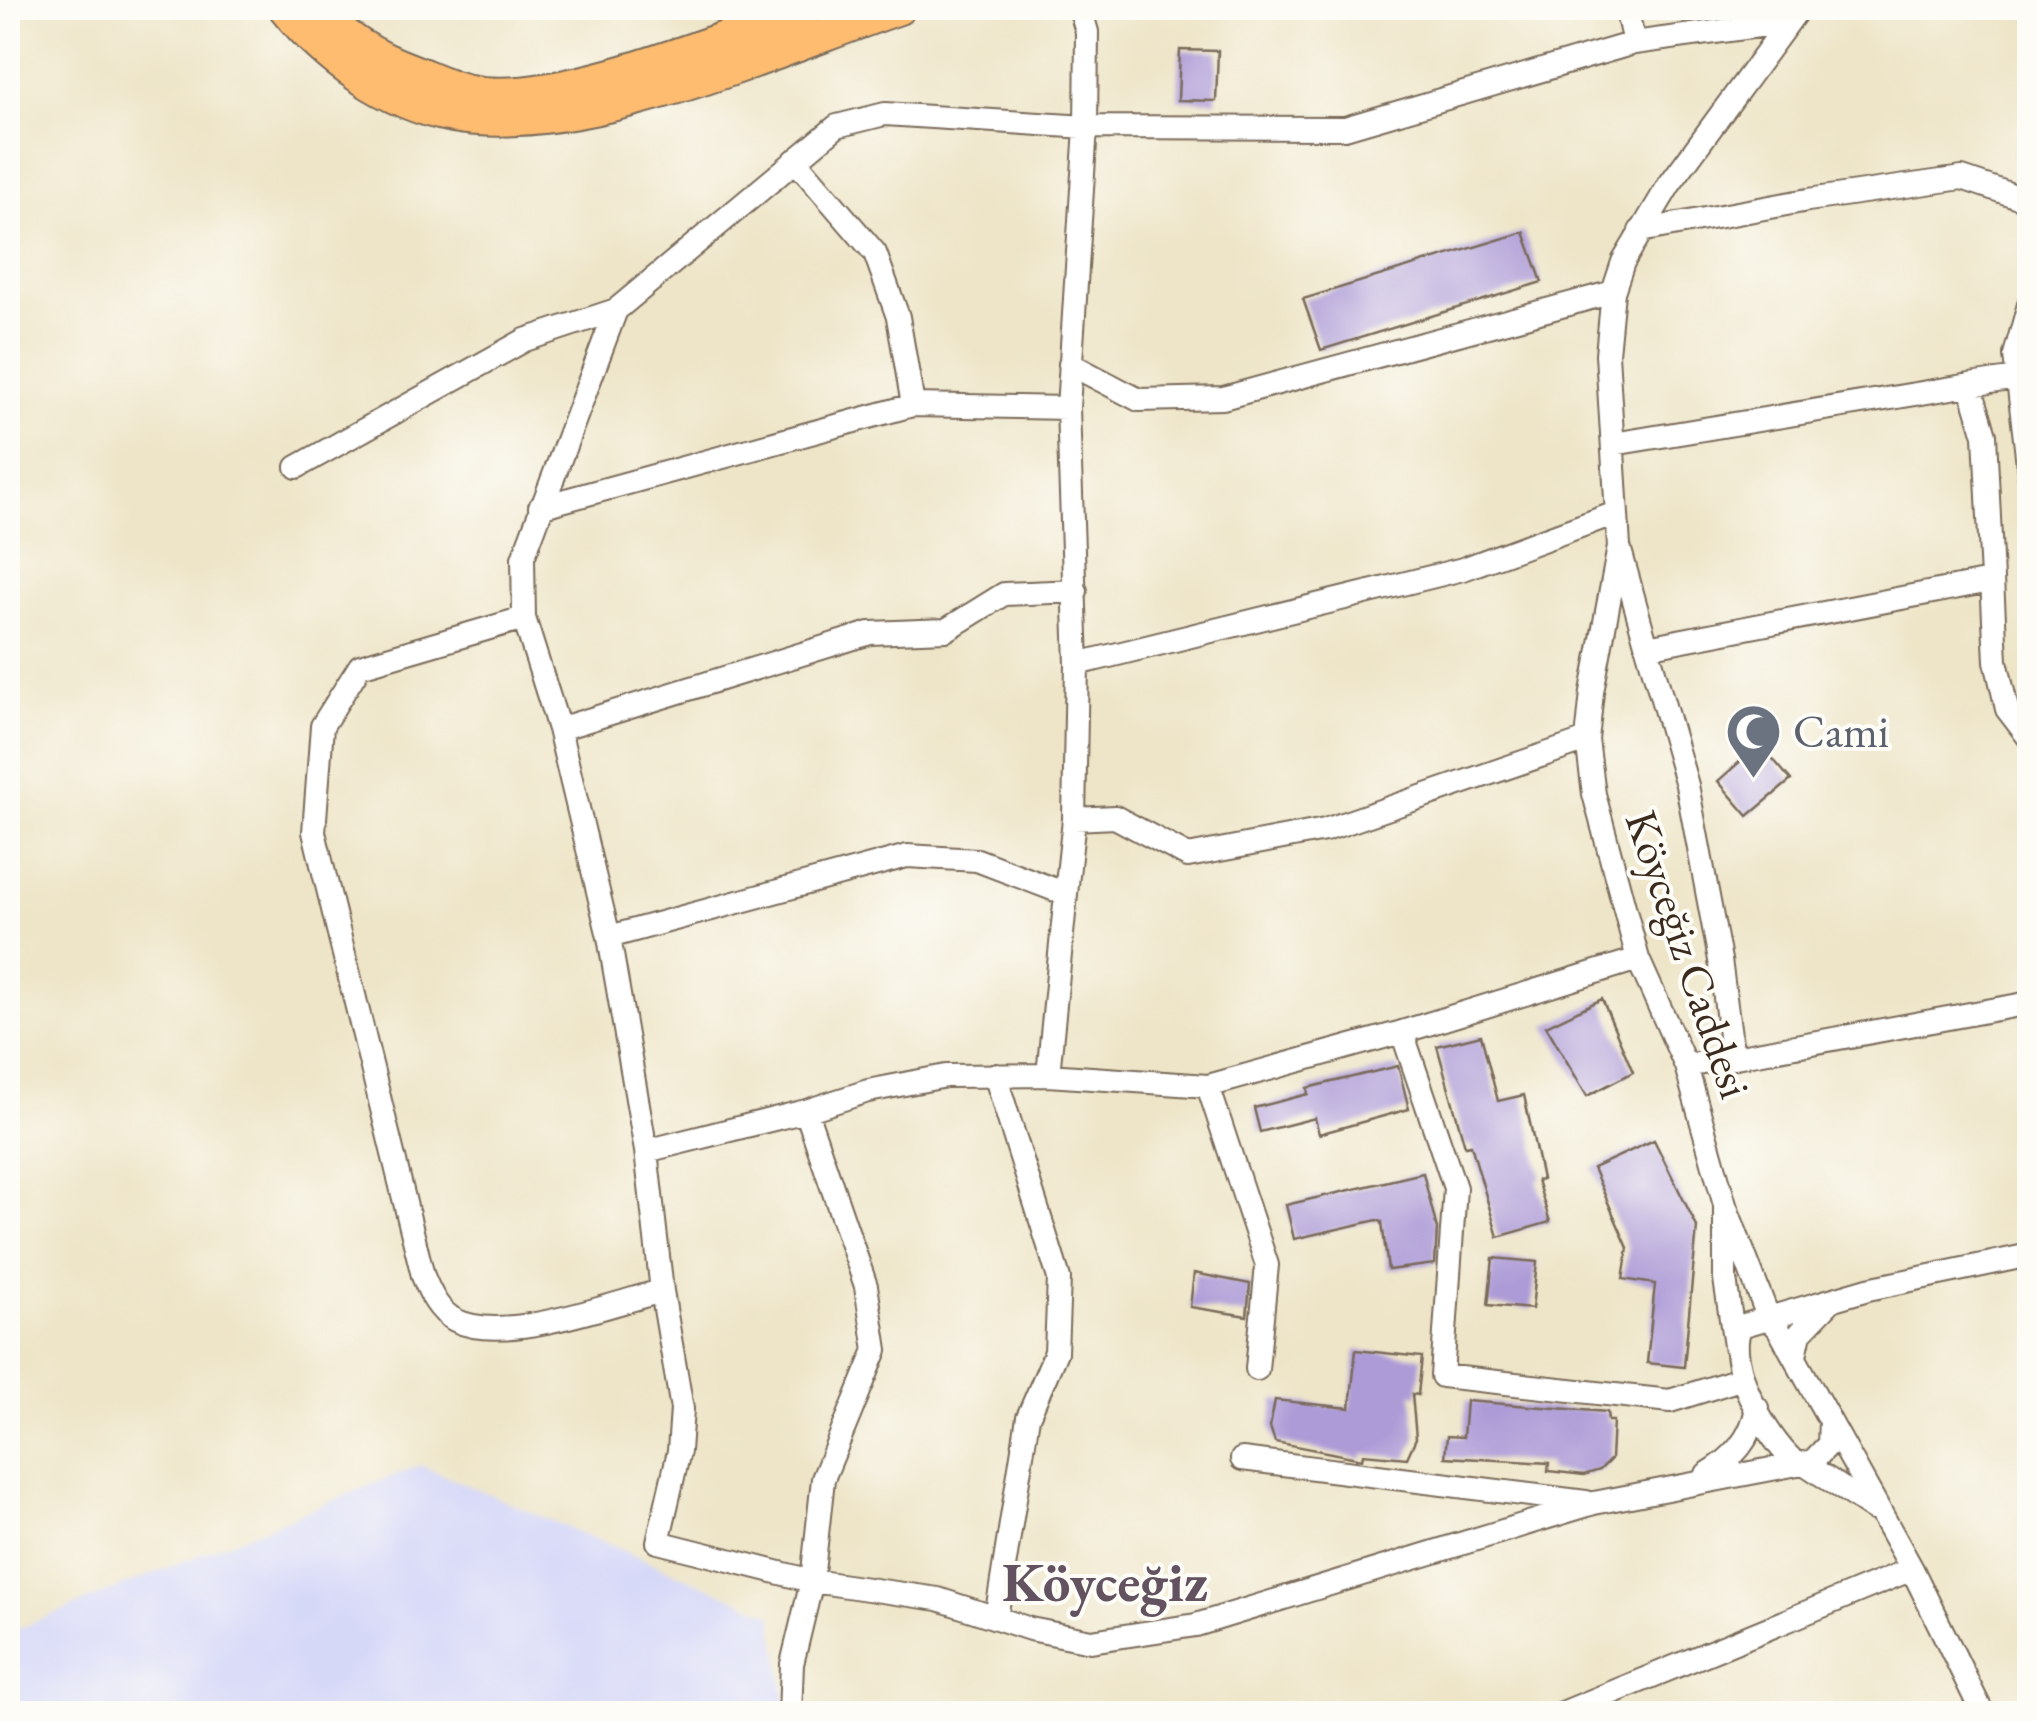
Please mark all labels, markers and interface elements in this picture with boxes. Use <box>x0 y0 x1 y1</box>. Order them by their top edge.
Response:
mosque icon: Cami <box>1724 701 1784 780</box>
place label: Cami <box>1793 702 1889 760</box>
street label: Köyceğiz Caddesi <box>1613 803 1765 1105</box>
district label: Köyceğiz <box>1002 1546 1208 1617</box>

